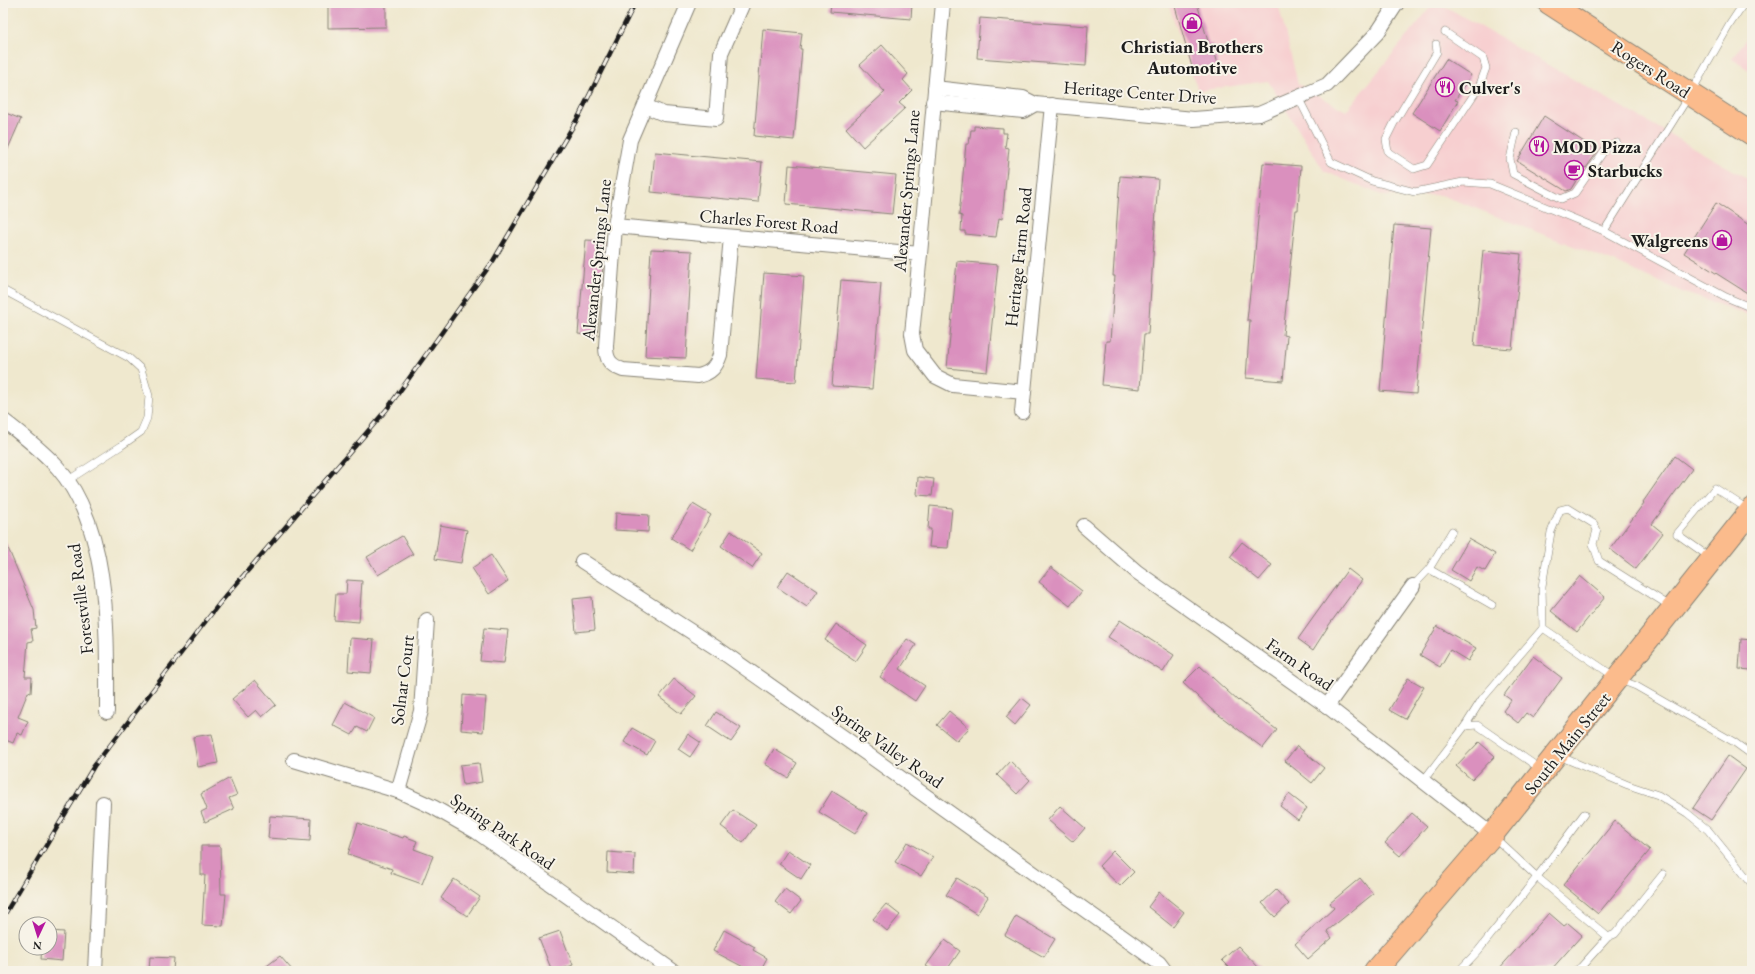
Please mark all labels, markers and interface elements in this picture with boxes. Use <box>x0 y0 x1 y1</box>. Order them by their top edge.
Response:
shop icon: Christian Brothers Automotive <box>1181 12 1203 34</box>
place label: Christian Brothers Automotive <box>1121 35 1263 79</box>
street label: Rogers Road <box>1607 35 1696 104</box>
street label: Heritage Center Drive <box>1063 75 1217 109</box>
restaurant icon: Culver's <box>1434 76 1456 98</box>
place label: Culver's <box>1459 76 1520 99</box>
street label: Alexander Springs Lane <box>887 109 925 274</box>
restaurant icon: MOD Pizza <box>1528 135 1550 157</box>
place label: MOD Pizza <box>1553 135 1641 158</box>
cafe icon: Starbucks <box>1563 159 1585 181</box>
place label: Starbucks <box>1588 159 1662 182</box>
street label: Alexander Springs Lane <box>576 178 616 343</box>
street label: Heritage Farm Road <box>999 185 1037 328</box>
street label: Charles Forest Road <box>699 203 840 239</box>
place label: Walgreens <box>1631 229 1708 252</box>
shop icon: Walgreens <box>1711 229 1733 251</box>
street label: Forestville Road <box>62 541 98 656</box>
street label: Farm Road <box>1262 632 1339 696</box>
street label: Solnar Court <box>385 633 419 726</box>
street label: South Main Street <box>1519 687 1616 799</box>
street label: Spring Valley Road <box>828 699 949 794</box>
street label: Spring Park Road <box>446 788 560 875</box>
north arrow <box>18 916 58 956</box>
text: N <box>32 939 42 953</box>

